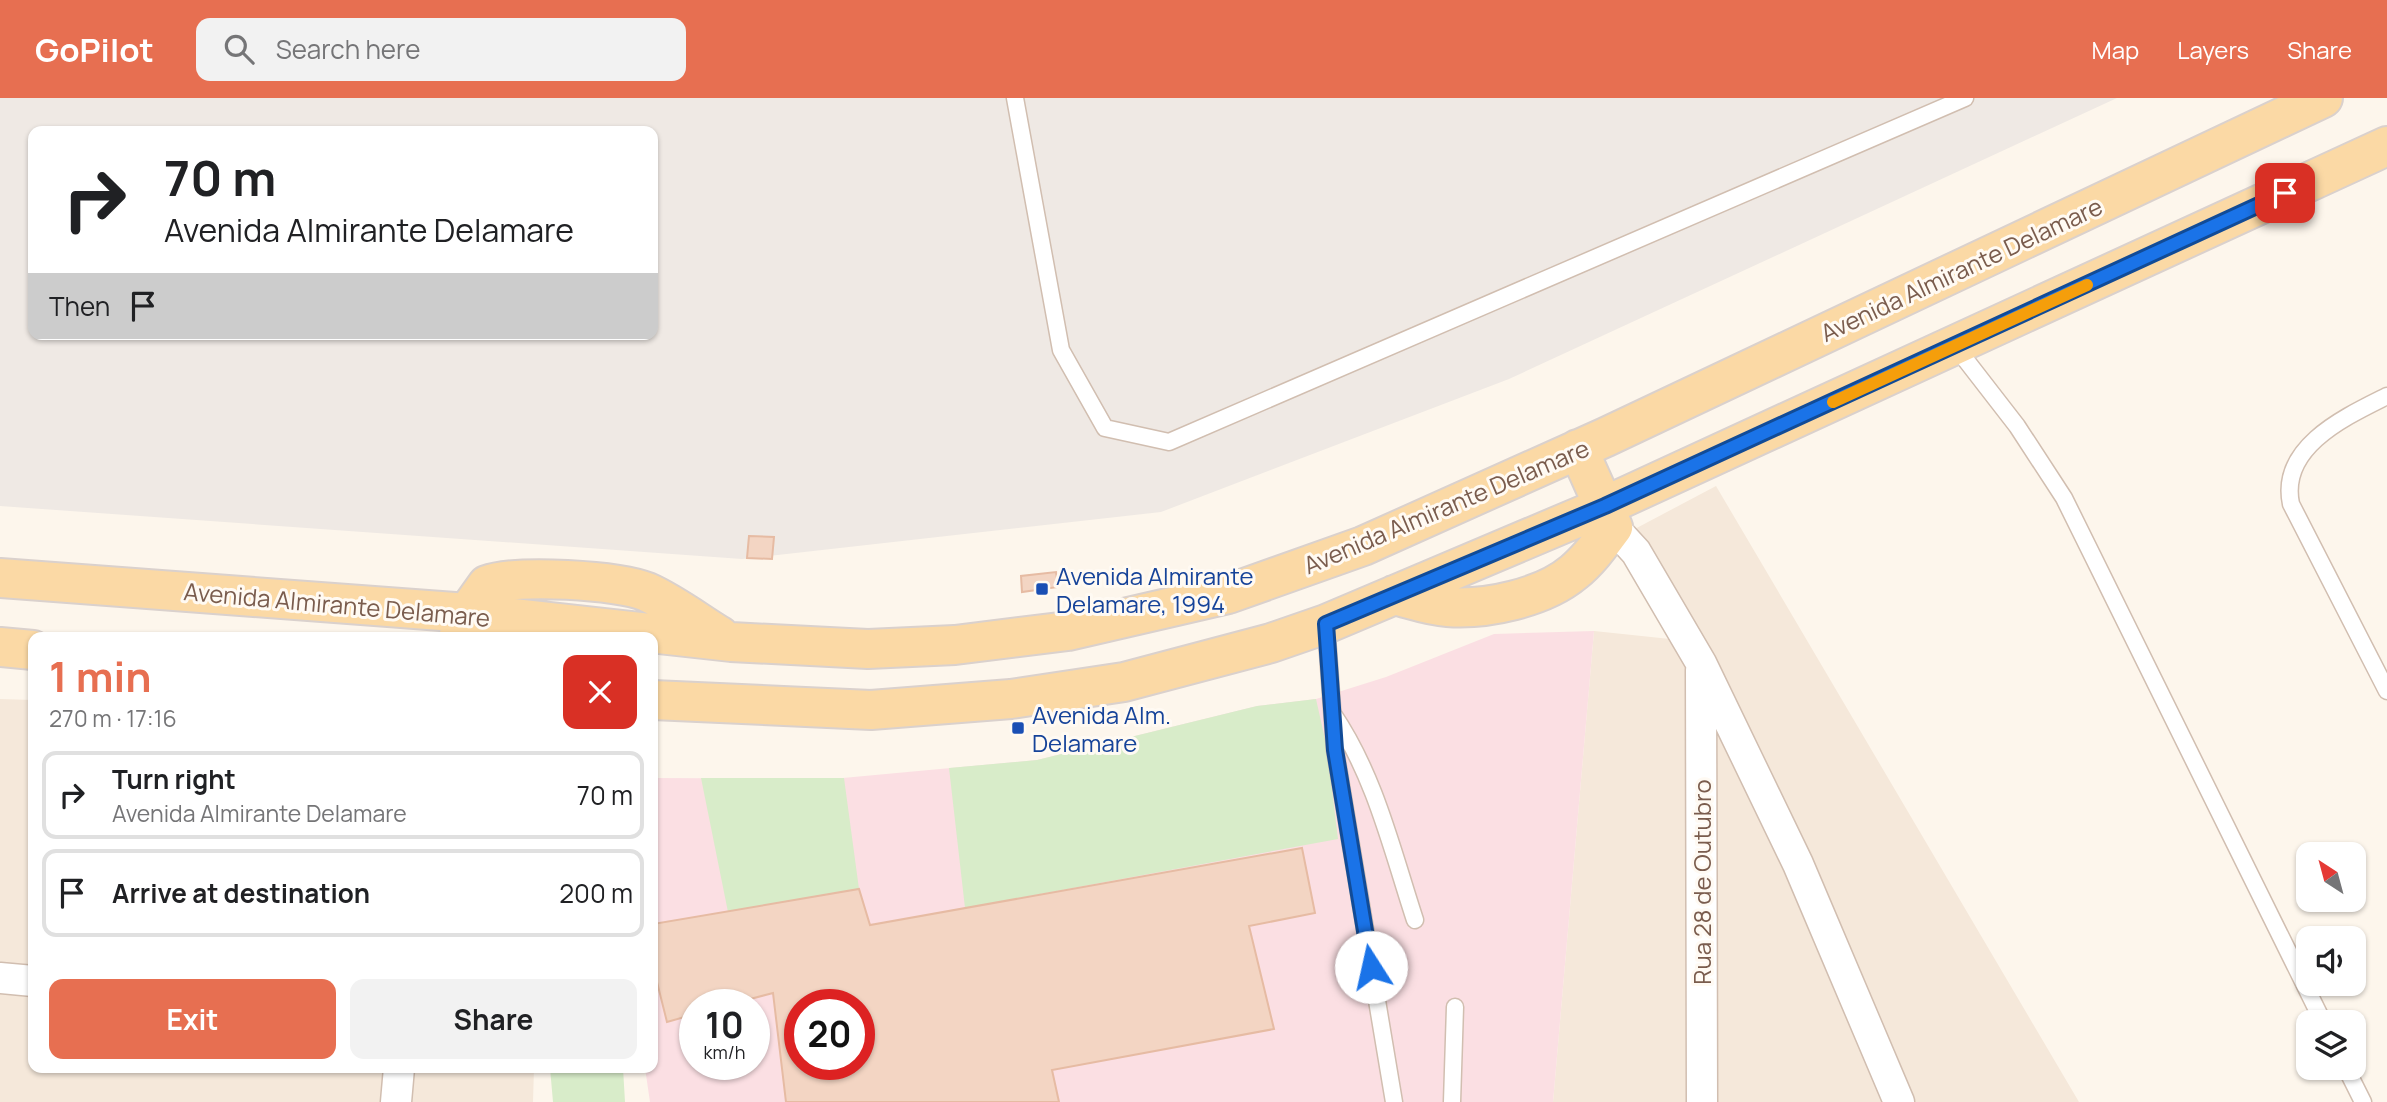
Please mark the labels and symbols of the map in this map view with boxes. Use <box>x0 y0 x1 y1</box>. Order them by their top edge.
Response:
pin <box>2255 163 2315 223</box>
street label: Avenida Almirante Delamare <box>1815 189 2107 349</box>
street label: Avenida Almirante Delamare <box>1298 431 1594 581</box>
place label: Avenida Almirante Delamare, 1994 <box>1056 559 1254 620</box>
street label: Avenida Almirante Delamare <box>182 574 492 634</box>
marker: Avenida Almirante Delamare, 1994 <box>1034 581 1050 597</box>
place label: Avenida Alm. Delamare <box>1032 698 1171 759</box>
marker: Avenida Alm. Delamare <box>1010 720 1026 736</box>
street label: Rua 28 de Outubro <box>1685 779 1718 985</box>
north arrow <box>2296 842 2366 912</box>
position arrow <box>1334 930 1408 1004</box>
speed limit sign: 20 <box>784 989 875 1080</box>

